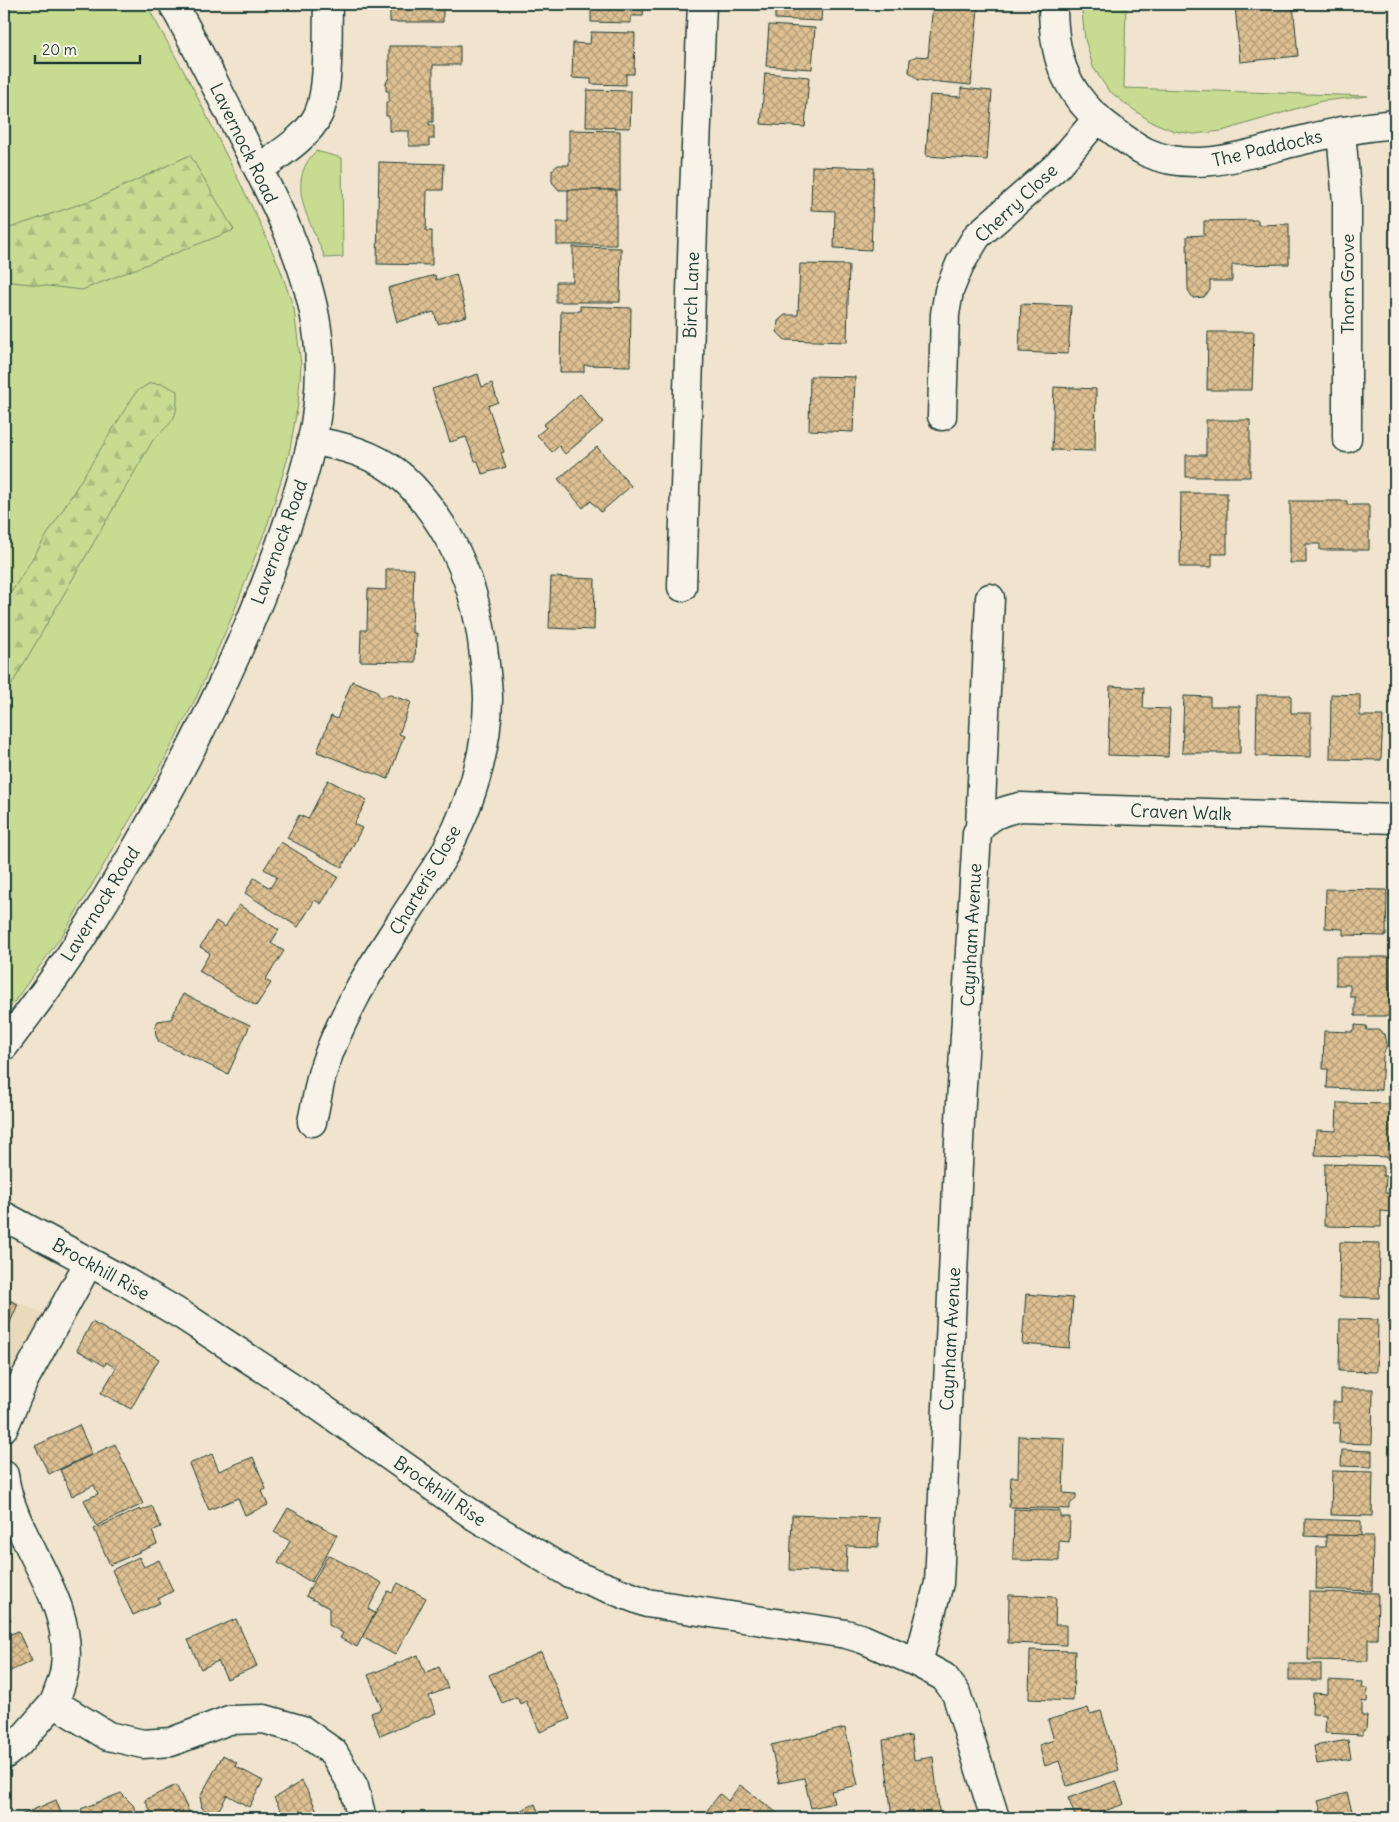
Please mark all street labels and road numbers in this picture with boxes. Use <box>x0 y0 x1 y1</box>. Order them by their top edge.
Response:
street label: Lavernock Road <box>205 79 283 207</box>
street label: The Paddocks <box>1210 124 1324 172</box>
street label: Cherry Close <box>970 159 1062 247</box>
street label: Thorn Grove <box>1336 234 1359 334</box>
street label: Birch Lane <box>678 251 704 339</box>
street label: Lavernock Road <box>246 476 312 608</box>
street label: Craven Walk <box>1130 799 1232 825</box>
street label: Charteris Close <box>384 821 466 939</box>
street label: Lavernock Road <box>56 842 145 966</box>
street label: Caynham Avenue <box>956 863 986 1007</box>
street label: Brockhill Rise <box>48 1233 154 1305</box>
street label: Caynham Avenue <box>935 1267 965 1411</box>
street label: Brockhill Rise <box>389 1451 491 1531</box>

